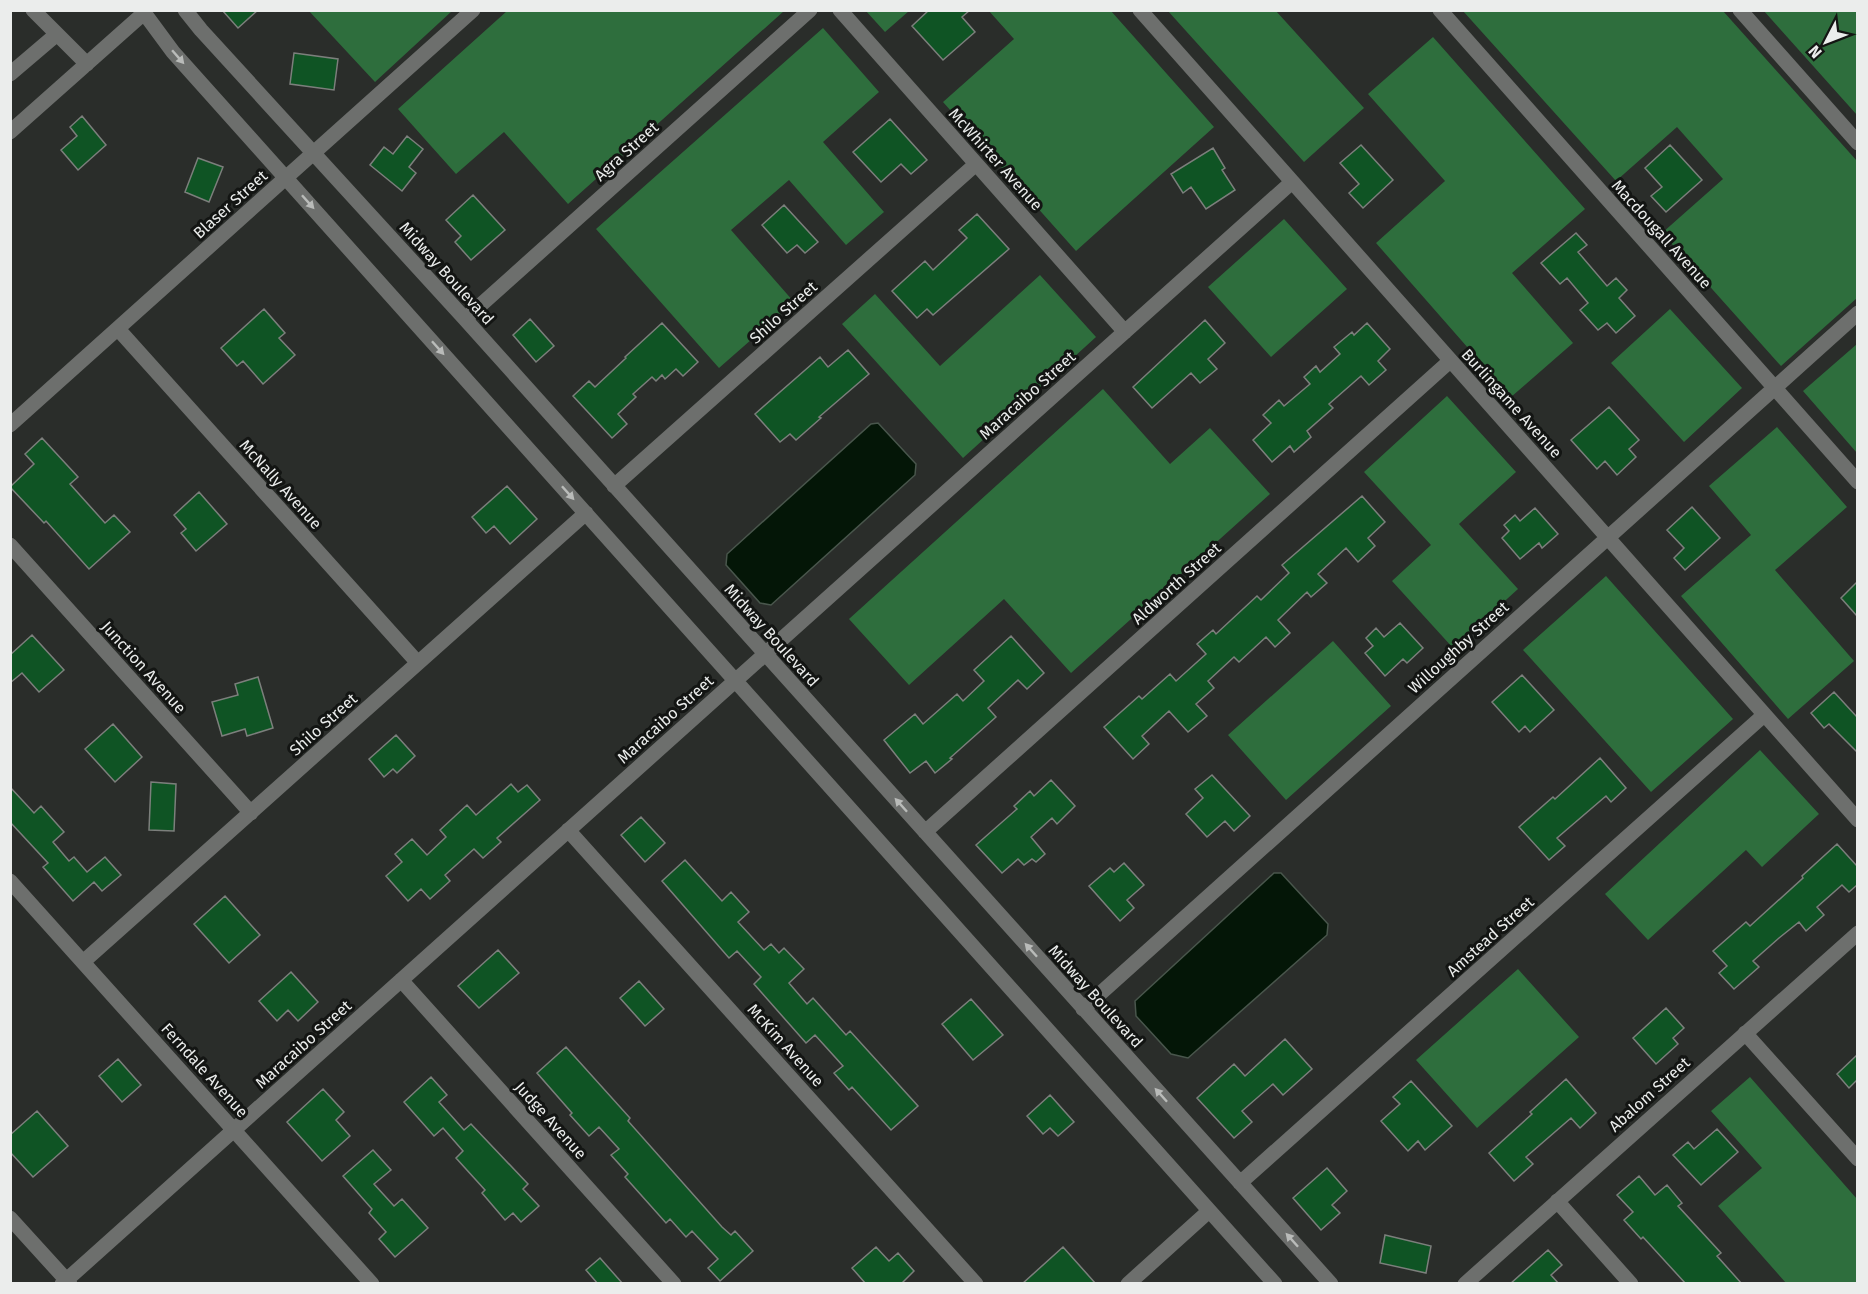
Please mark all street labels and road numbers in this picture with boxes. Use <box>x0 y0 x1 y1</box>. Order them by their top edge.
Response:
street label: McWhirter Avenue <box>945 104 1047 214</box>
street label: Agra Street <box>590 118 662 185</box>
street label: Blaser Street <box>189 166 271 243</box>
street label: Macdougall Avenue <box>1608 176 1716 293</box>
street label: Midway Boulevard <box>396 218 498 329</box>
street label: Shilo Street <box>746 277 821 348</box>
street label: Burlingame Avenue <box>1458 345 1566 462</box>
street label: Maracaibo Street <box>975 347 1079 443</box>
street label: McNally Avenue <box>235 436 326 533</box>
street label: Aldworth Street <box>1128 538 1225 628</box>
street label: Midway Boulevard <box>721 580 823 691</box>
street label: Willoughby Street <box>1404 597 1513 697</box>
street label: Junction Avenue <box>97 617 190 717</box>
street label: Maracaibo Street <box>613 671 717 767</box>
street label: Shilo Street <box>286 689 361 760</box>
street label: Amstead Street <box>1443 892 1538 980</box>
street label: Midway Boulevard <box>1045 941 1147 1052</box>
street label: Maracaibo Street <box>251 996 355 1092</box>
street label: McKim Avenue <box>743 1000 828 1091</box>
street label: Ferndale Avenue <box>157 1019 252 1121</box>
street label: Abalom Street <box>1605 1053 1694 1136</box>
street label: Judge Avenue <box>511 1078 590 1163</box>

